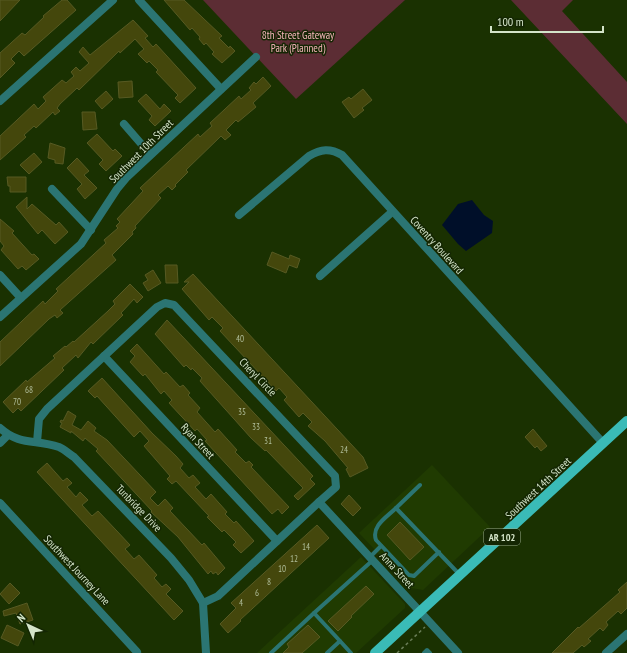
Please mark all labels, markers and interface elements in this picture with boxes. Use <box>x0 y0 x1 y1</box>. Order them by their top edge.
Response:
scale bar <box>491 8 603 34</box>
text: 100 m <box>497 14 524 29</box>
park label: 8th Street Gateway Park (Planned) <box>262 28 335 55</box>
street label: Southwest 10th Street <box>106 116 176 186</box>
street label: Coventry Boulevard <box>407 213 467 277</box>
house number: 40 <box>236 333 244 344</box>
street label: Cheryl Circle <box>236 355 280 399</box>
house number: 68 <box>25 384 33 395</box>
house number: 70 <box>13 396 21 407</box>
house number: 35 <box>238 406 246 417</box>
street label: Ryan Street <box>178 420 218 462</box>
house number: 33 <box>252 421 260 432</box>
house number: 31 <box>264 435 272 446</box>
house number: 24 <box>340 444 348 455</box>
street label: Southwest 14th Street <box>502 454 574 522</box>
street label: Tunbridge Drive <box>113 482 165 535</box>
road number: AR 102 <box>484 529 520 545</box>
street label: Southwest Journey Lane <box>41 532 113 608</box>
house number: 14 <box>302 541 310 552</box>
street label: Anna Street <box>377 549 417 591</box>
house number: 12 <box>290 553 298 564</box>
house number: 10 <box>278 563 286 574</box>
house number: 8 <box>267 576 271 587</box>
house number: 6 <box>255 587 259 598</box>
house number: 4 <box>239 597 243 608</box>
north arrow <box>8 605 48 645</box>
text: N <box>14 611 28 625</box>

